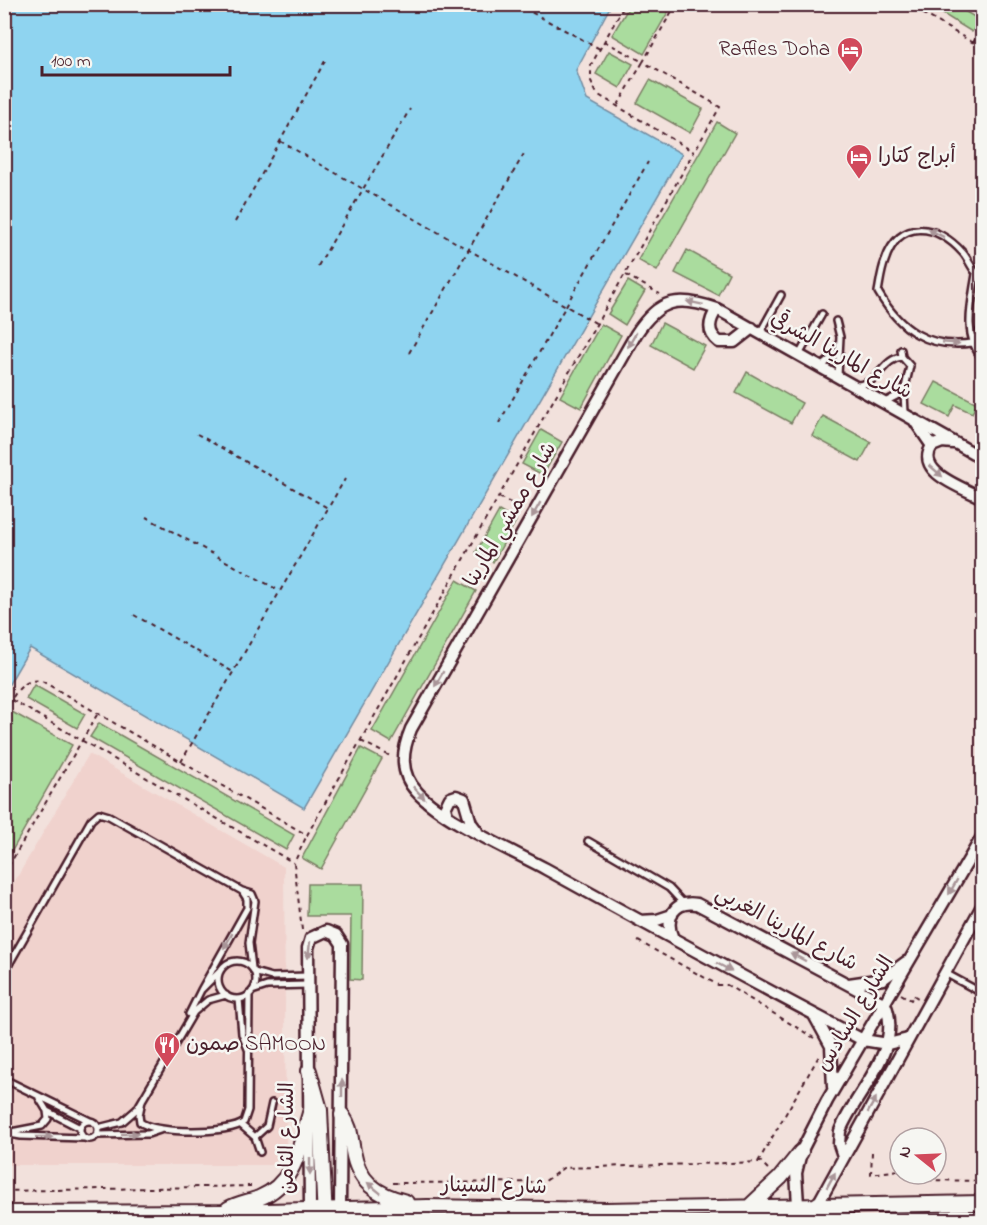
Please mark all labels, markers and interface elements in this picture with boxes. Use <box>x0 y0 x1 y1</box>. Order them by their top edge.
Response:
place label: Raffles Doha <box>719 35 830 65</box>
hotel icon: Raffles Doha <box>835 35 865 73</box>
scale bar <box>42 39 230 77</box>
text: 100 m <box>51 49 91 75</box>
hotel icon: أبراج كتارا <box>844 142 874 180</box>
place label: أبراج كتارا <box>878 142 956 172</box>
one-way arrow <box>927 229 945 239</box>
one-way arrow <box>686 298 705 307</box>
street label: شارع المارينا الشرقي <box>764 304 918 408</box>
one-way arrow <box>627 332 638 348</box>
one-way arrow <box>941 338 960 348</box>
street label: شارع ممشي المارينا <box>457 437 567 594</box>
one-way arrow <box>928 464 943 477</box>
one-way arrow <box>531 502 541 519</box>
one-way arrow <box>435 671 445 688</box>
one-way arrow <box>412 786 426 801</box>
street label: شارع المارينا الغربي <box>709 879 862 981</box>
one-way arrow <box>948 879 958 896</box>
one-way arrow <box>223 933 233 950</box>
one-way arrow <box>304 941 314 960</box>
street label: الشارع السادس <box>809 950 903 1078</box>
one-way arrow <box>789 952 806 962</box>
one-way arrow <box>715 962 732 972</box>
restaurant icon: صمون SAMOON <box>152 1030 182 1068</box>
place label: صمون SAMOON <box>186 1030 326 1060</box>
one-way arrow <box>337 1079 347 1098</box>
street label: الشارع الثامن <box>273 1082 303 1194</box>
one-way arrow <box>867 1096 877 1113</box>
north arrow <box>888 1126 948 1186</box>
one-way arrow <box>120 1130 139 1139</box>
one-way arrow <box>35 1132 54 1142</box>
text: N <box>893 1143 919 1161</box>
one-way arrow <box>305 1156 315 1175</box>
street label: شارع السينار <box>439 1171 547 1203</box>
one-way arrow <box>826 1172 836 1189</box>
one-way arrow <box>366 1182 382 1195</box>

